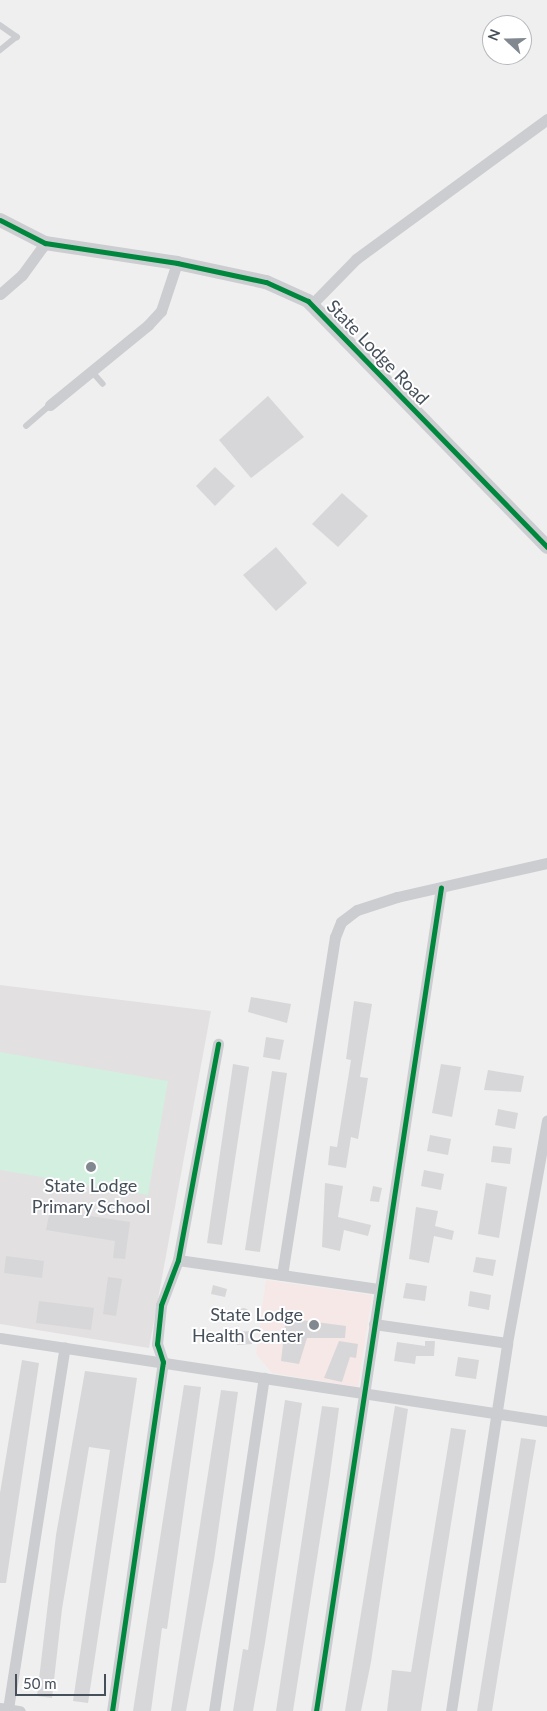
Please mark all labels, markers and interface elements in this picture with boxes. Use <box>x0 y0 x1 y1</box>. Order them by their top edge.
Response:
north arrow <box>482 15 532 65</box>
text: N <box>484 27 503 43</box>
street label: State Lodge Road <box>323 295 433 409</box>
marker: State Lodge Primary School <box>85 1161 97 1173</box>
place label: State Lodge Primary School <box>32 1175 150 1218</box>
place label: State Lodge Health Center <box>192 1304 303 1346</box>
marker: State Lodge Health Center <box>307 1318 321 1332</box>
scale bar <box>18 1664 109 1696</box>
text: 50 m <box>23 1674 57 1692</box>

